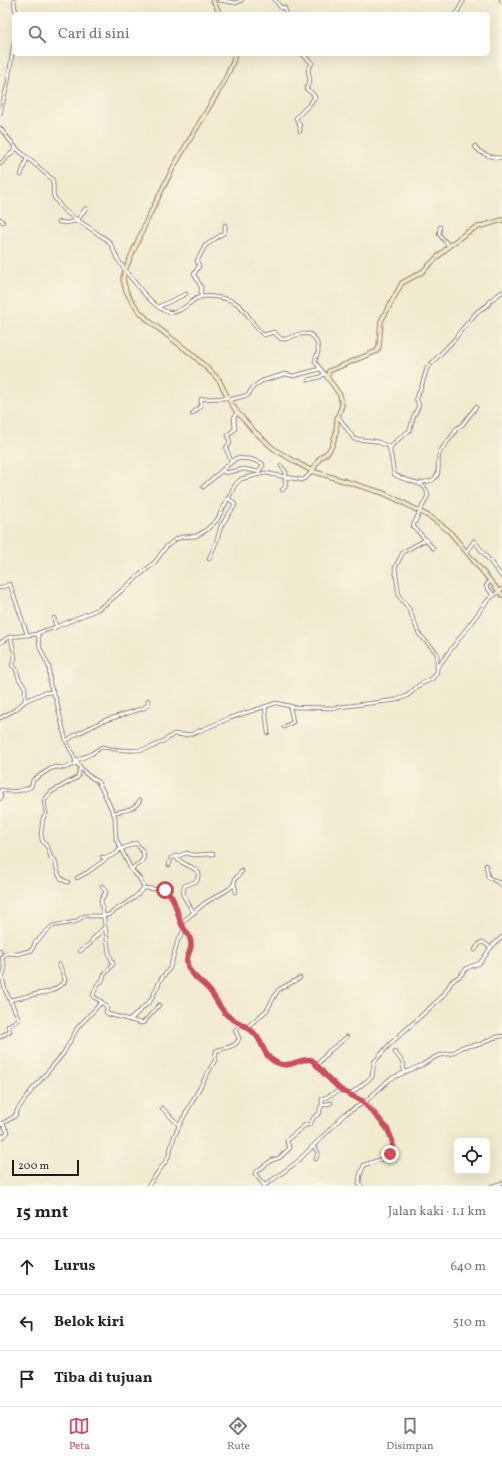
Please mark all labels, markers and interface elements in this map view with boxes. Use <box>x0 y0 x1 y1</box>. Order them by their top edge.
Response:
search box <box>12 12 490 56</box>
icon: search <box>26 23 48 45</box>
text: Cari di sini <box>58 24 129 45</box>
route start <box>156 881 174 899</box>
map controls <box>454 1138 490 1174</box>
button: locate <box>454 1138 490 1174</box>
route end <box>381 1145 399 1163</box>
scale bar <box>12 1158 79 1177</box>
text: 200 m <box>18 1159 49 1174</box>
text: 15 mnt <box>16 1201 68 1224</box>
text: Jalan kaki · 1.1 km <box>388 1203 486 1221</box>
icon: ahead <box>16 1256 38 1278</box>
text: Lurus <box>54 1256 95 1277</box>
text: 640 m <box>450 1258 486 1276</box>
icon: left <box>16 1312 38 1334</box>
text: Belok kiri <box>54 1312 124 1333</box>
text: 510 m <box>453 1314 486 1332</box>
icon: arrive <box>16 1368 38 1390</box>
text: Tiba di tujuan <box>54 1368 153 1389</box>
tab: Peta <box>68 1415 90 1454</box>
tab: Rute <box>227 1415 250 1454</box>
tab: Disimpan <box>386 1415 434 1454</box>

